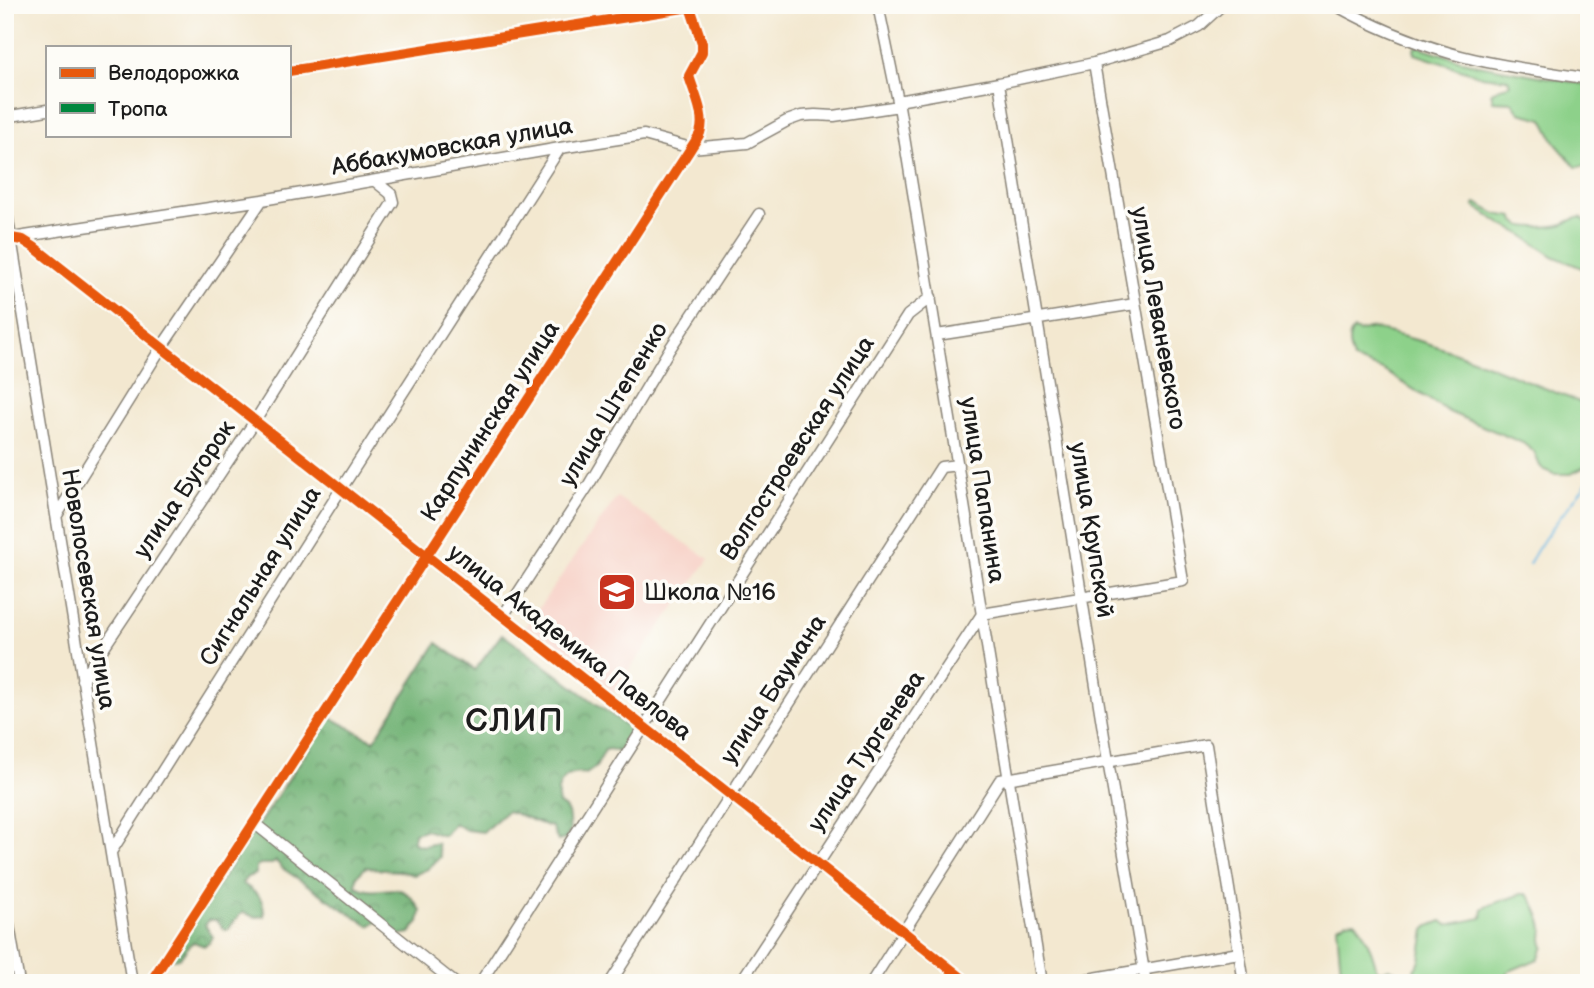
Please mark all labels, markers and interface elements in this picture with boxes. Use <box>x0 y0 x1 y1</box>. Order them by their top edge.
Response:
legend <box>46 46 290 136</box>
text: Велодорожка <box>108 61 240 86</box>
text: Тропа <box>108 97 168 122</box>
street label: Аббакумовская улица <box>328 111 575 182</box>
street label: улица Леваневского <box>1125 204 1192 432</box>
street label: Карпунинская улица <box>415 316 566 527</box>
street label: улица Штепенко <box>553 317 674 492</box>
street label: Волгостроевская улица <box>714 331 881 566</box>
street label: улица Папанина <box>953 395 1012 585</box>
street label: улица Бугорок <box>127 414 242 564</box>
street label: улица Крупской <box>1063 440 1120 620</box>
street label: Новолосевская улица <box>55 467 122 712</box>
street label: Сигнальная улица <box>193 481 327 671</box>
street label: улица Академика Павлова <box>442 538 698 747</box>
school or university icon: Школа №16 <box>596 571 638 613</box>
place label: Школа №16 <box>644 578 776 607</box>
street label: улица Баумана <box>714 609 833 770</box>
street label: улица Тургенева <box>802 665 931 837</box>
district label: СЛИП <box>465 702 565 741</box>

